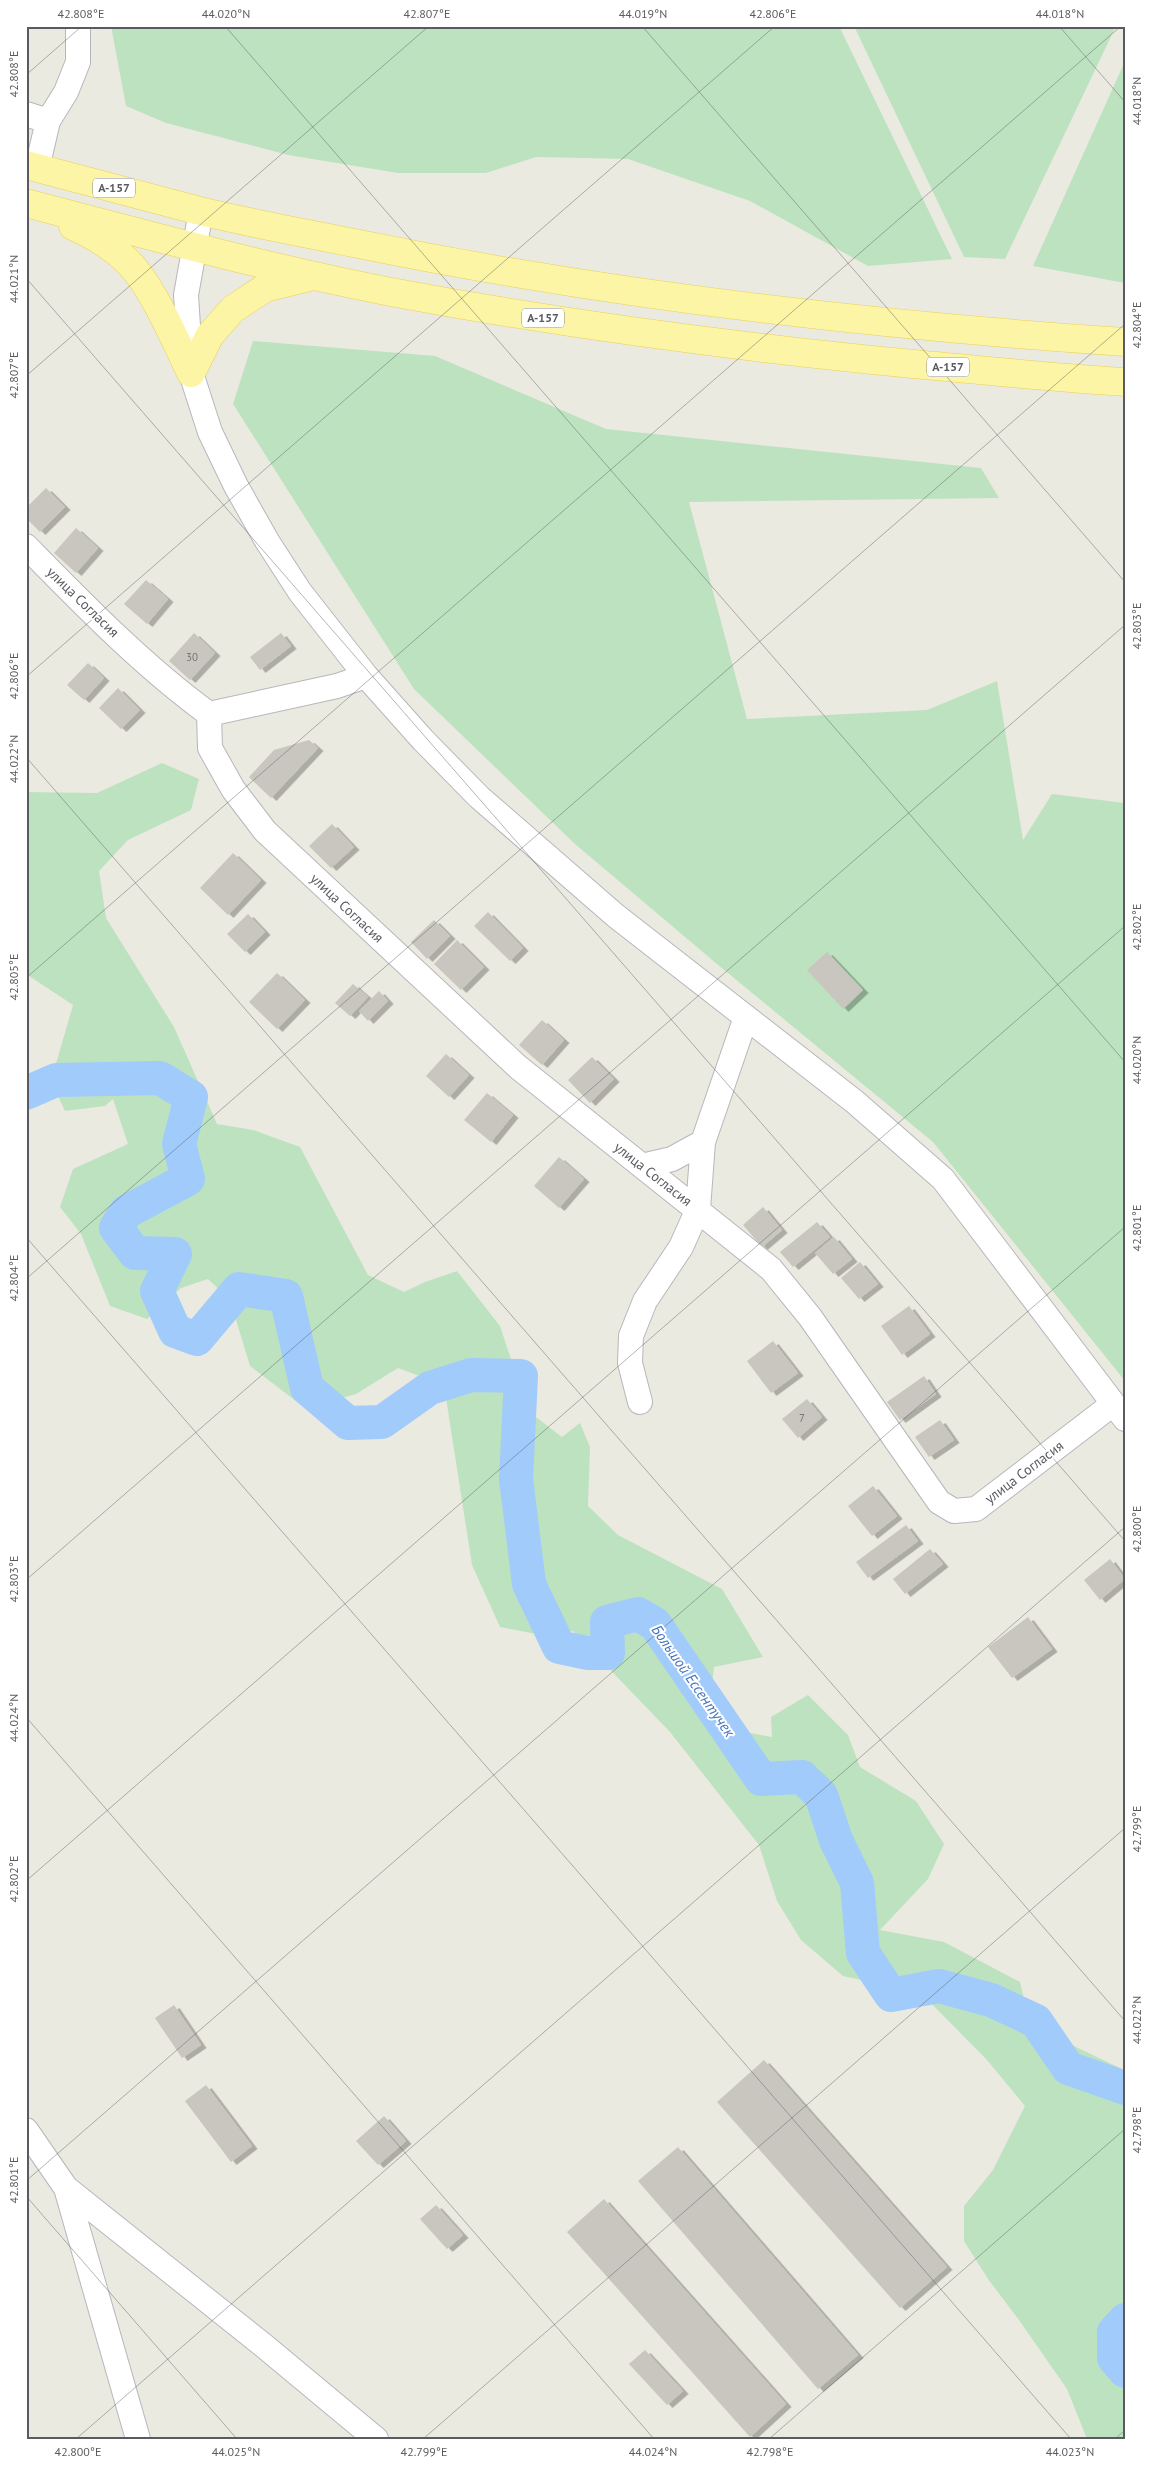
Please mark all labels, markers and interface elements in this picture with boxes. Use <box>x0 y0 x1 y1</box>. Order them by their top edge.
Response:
text: 42.808°E <box>58 6 104 21</box>
text: 44.020°N <box>202 6 250 21</box>
text: 42.807°E <box>404 6 450 21</box>
text: 44.019°N <box>619 6 667 21</box>
text: 42.806°E <box>750 6 796 21</box>
text: 44.018°N <box>1036 6 1084 21</box>
text: 42.808°E <box>6 51 21 97</box>
text: 44.018°N <box>1129 77 1144 125</box>
road number: А-157 <box>93 178 135 198</box>
text: 44.021°N <box>6 255 21 303</box>
text: 42.804°E <box>1129 302 1144 348</box>
road number: А-157 <box>522 308 564 328</box>
text: 42.807°E <box>6 352 21 398</box>
road number: А-157 <box>927 358 969 377</box>
street label: улица Согласия <box>43 563 123 641</box>
text: 42.803°E <box>1129 603 1144 649</box>
house number: 30 <box>186 650 198 664</box>
text: 42.806°E <box>6 653 21 699</box>
text: 44.022°N <box>6 735 21 783</box>
street label: улица Согласия <box>307 869 387 947</box>
text: 42.802°E <box>1129 904 1144 950</box>
text: 42.805°E <box>6 954 21 1000</box>
text: 44.020°N <box>1129 1036 1144 1084</box>
street label: улица Согласия <box>610 1138 696 1210</box>
text: 42.801°E <box>1129 1205 1144 1251</box>
text: 42.804°E <box>6 1255 21 1301</box>
house number: 7 <box>799 1411 805 1425</box>
street label: улица Согласия <box>981 1437 1067 1507</box>
text: 42.800°E <box>1129 1506 1144 1552</box>
text: 42.803°E <box>6 1556 21 1602</box>
water label: Большой Ессентучек <box>648 1621 740 1741</box>
text: 44.024°N <box>6 1694 21 1742</box>
text: 42.799°E <box>1129 1806 1144 1852</box>
text: 42.802°E <box>6 1856 21 1902</box>
text: 44.022°N <box>1129 1996 1144 2044</box>
text: 42.798°E <box>1129 2107 1144 2153</box>
text: 42.801°E <box>6 2157 21 2203</box>
text: 42.800°E <box>55 2444 101 2459</box>
text: 44.025°N <box>212 2444 260 2459</box>
text: 42.799°E <box>401 2444 447 2459</box>
text: 44.024°N <box>629 2444 677 2459</box>
text: 42.798°E <box>747 2444 793 2459</box>
text: 44.023°N <box>1046 2444 1094 2459</box>

